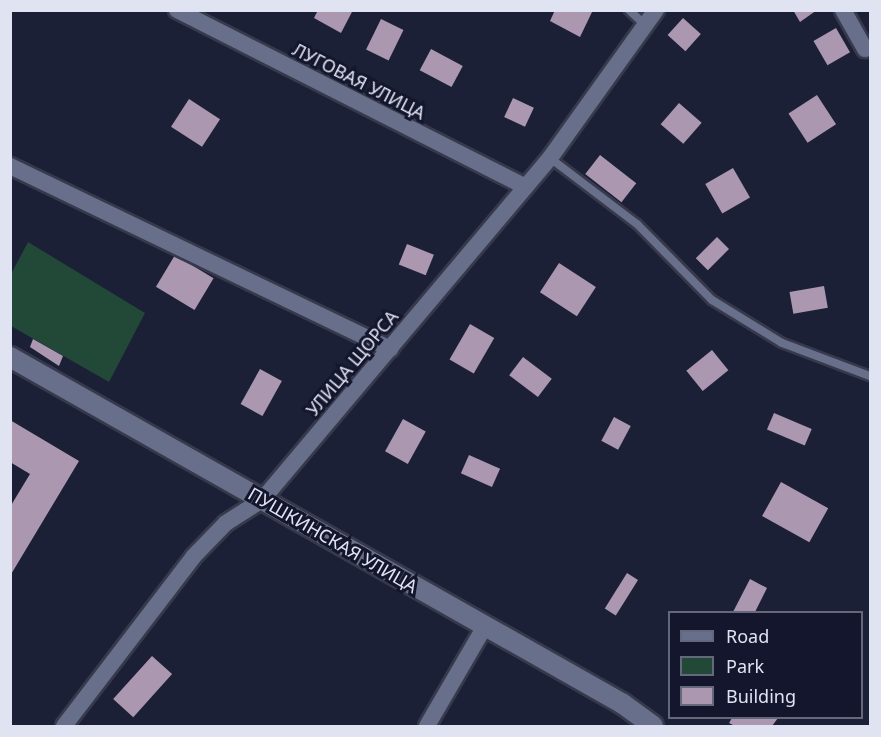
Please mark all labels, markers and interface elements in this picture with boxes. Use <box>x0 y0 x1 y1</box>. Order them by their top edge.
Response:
street label: ЛУГОВАЯ УЛИЦА <box>289 38 429 124</box>
street label: УЛИЦА ЩОРСА <box>302 306 402 420</box>
street label: ПУШКИНСКАЯ УЛИЦА <box>244 483 422 597</box>
legend <box>668 611 863 719</box>
text: Road <box>726 624 769 648</box>
text: Park <box>726 654 764 678</box>
text: Building <box>726 684 796 708</box>

